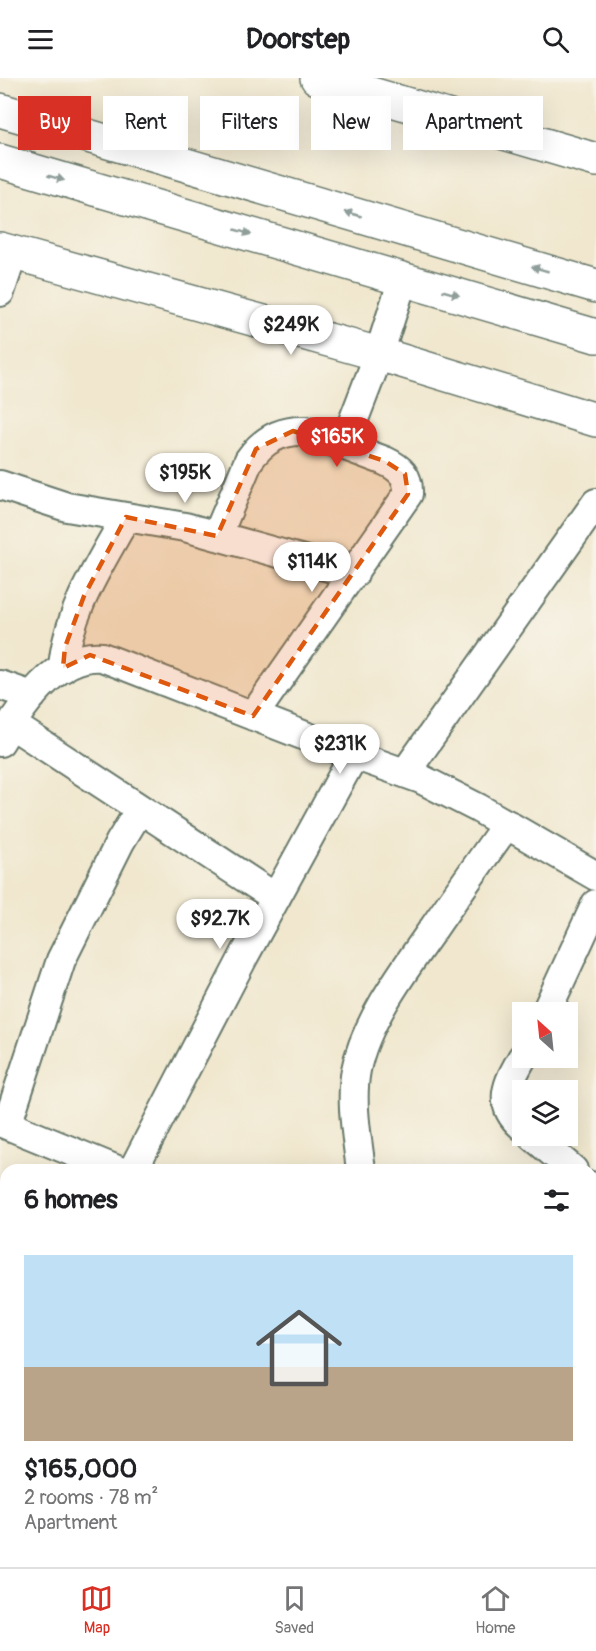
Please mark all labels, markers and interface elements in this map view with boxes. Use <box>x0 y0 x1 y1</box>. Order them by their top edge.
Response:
icon: menu <box>24 23 57 56</box>
text: Doorstep <box>246 23 350 56</box>
icon: search <box>539 23 572 56</box>
chip: Buy <box>18 96 91 150</box>
chip: Rent <box>103 96 188 150</box>
chip: Filters <box>200 96 299 150</box>
chip: New <box>311 96 391 150</box>
chip: Apartment <box>403 96 543 150</box>
one-way arrow <box>47 174 65 183</box>
one-way arrow <box>344 209 362 218</box>
one-way arrow <box>234 228 252 238</box>
one-way arrow <box>531 264 549 273</box>
one-way arrow <box>442 289 460 298</box>
pin: $249K <box>249 305 333 356</box>
text: $249K <box>263 312 319 337</box>
pin: $165K <box>295 417 379 468</box>
text: $165K <box>310 424 364 449</box>
pin: $195K <box>143 453 227 504</box>
text: $195K <box>159 460 211 485</box>
pin: $114K <box>270 542 354 593</box>
text: $114K <box>287 549 337 574</box>
pin: $231K <box>298 724 382 775</box>
text: $231K <box>314 731 366 756</box>
pin: $92.7K <box>171 899 269 950</box>
text: $92.7K <box>190 906 250 931</box>
north arrow <box>512 1002 578 1068</box>
map controls <box>512 1002 578 1146</box>
button: layers <box>512 1080 578 1146</box>
text: 6 homes <box>24 1184 118 1216</box>
icon: filters <box>540 1184 573 1217</box>
icon: home <box>245 1294 353 1402</box>
text: $165,000 <box>24 1453 137 1485</box>
text: 2 rooms · 78 m² <box>24 1485 158 1510</box>
text: Apartment <box>24 1510 117 1535</box>
tab: Map <box>80 1582 113 1638</box>
tab: Saved <box>274 1582 314 1638</box>
tab: Home <box>475 1582 516 1638</box>

